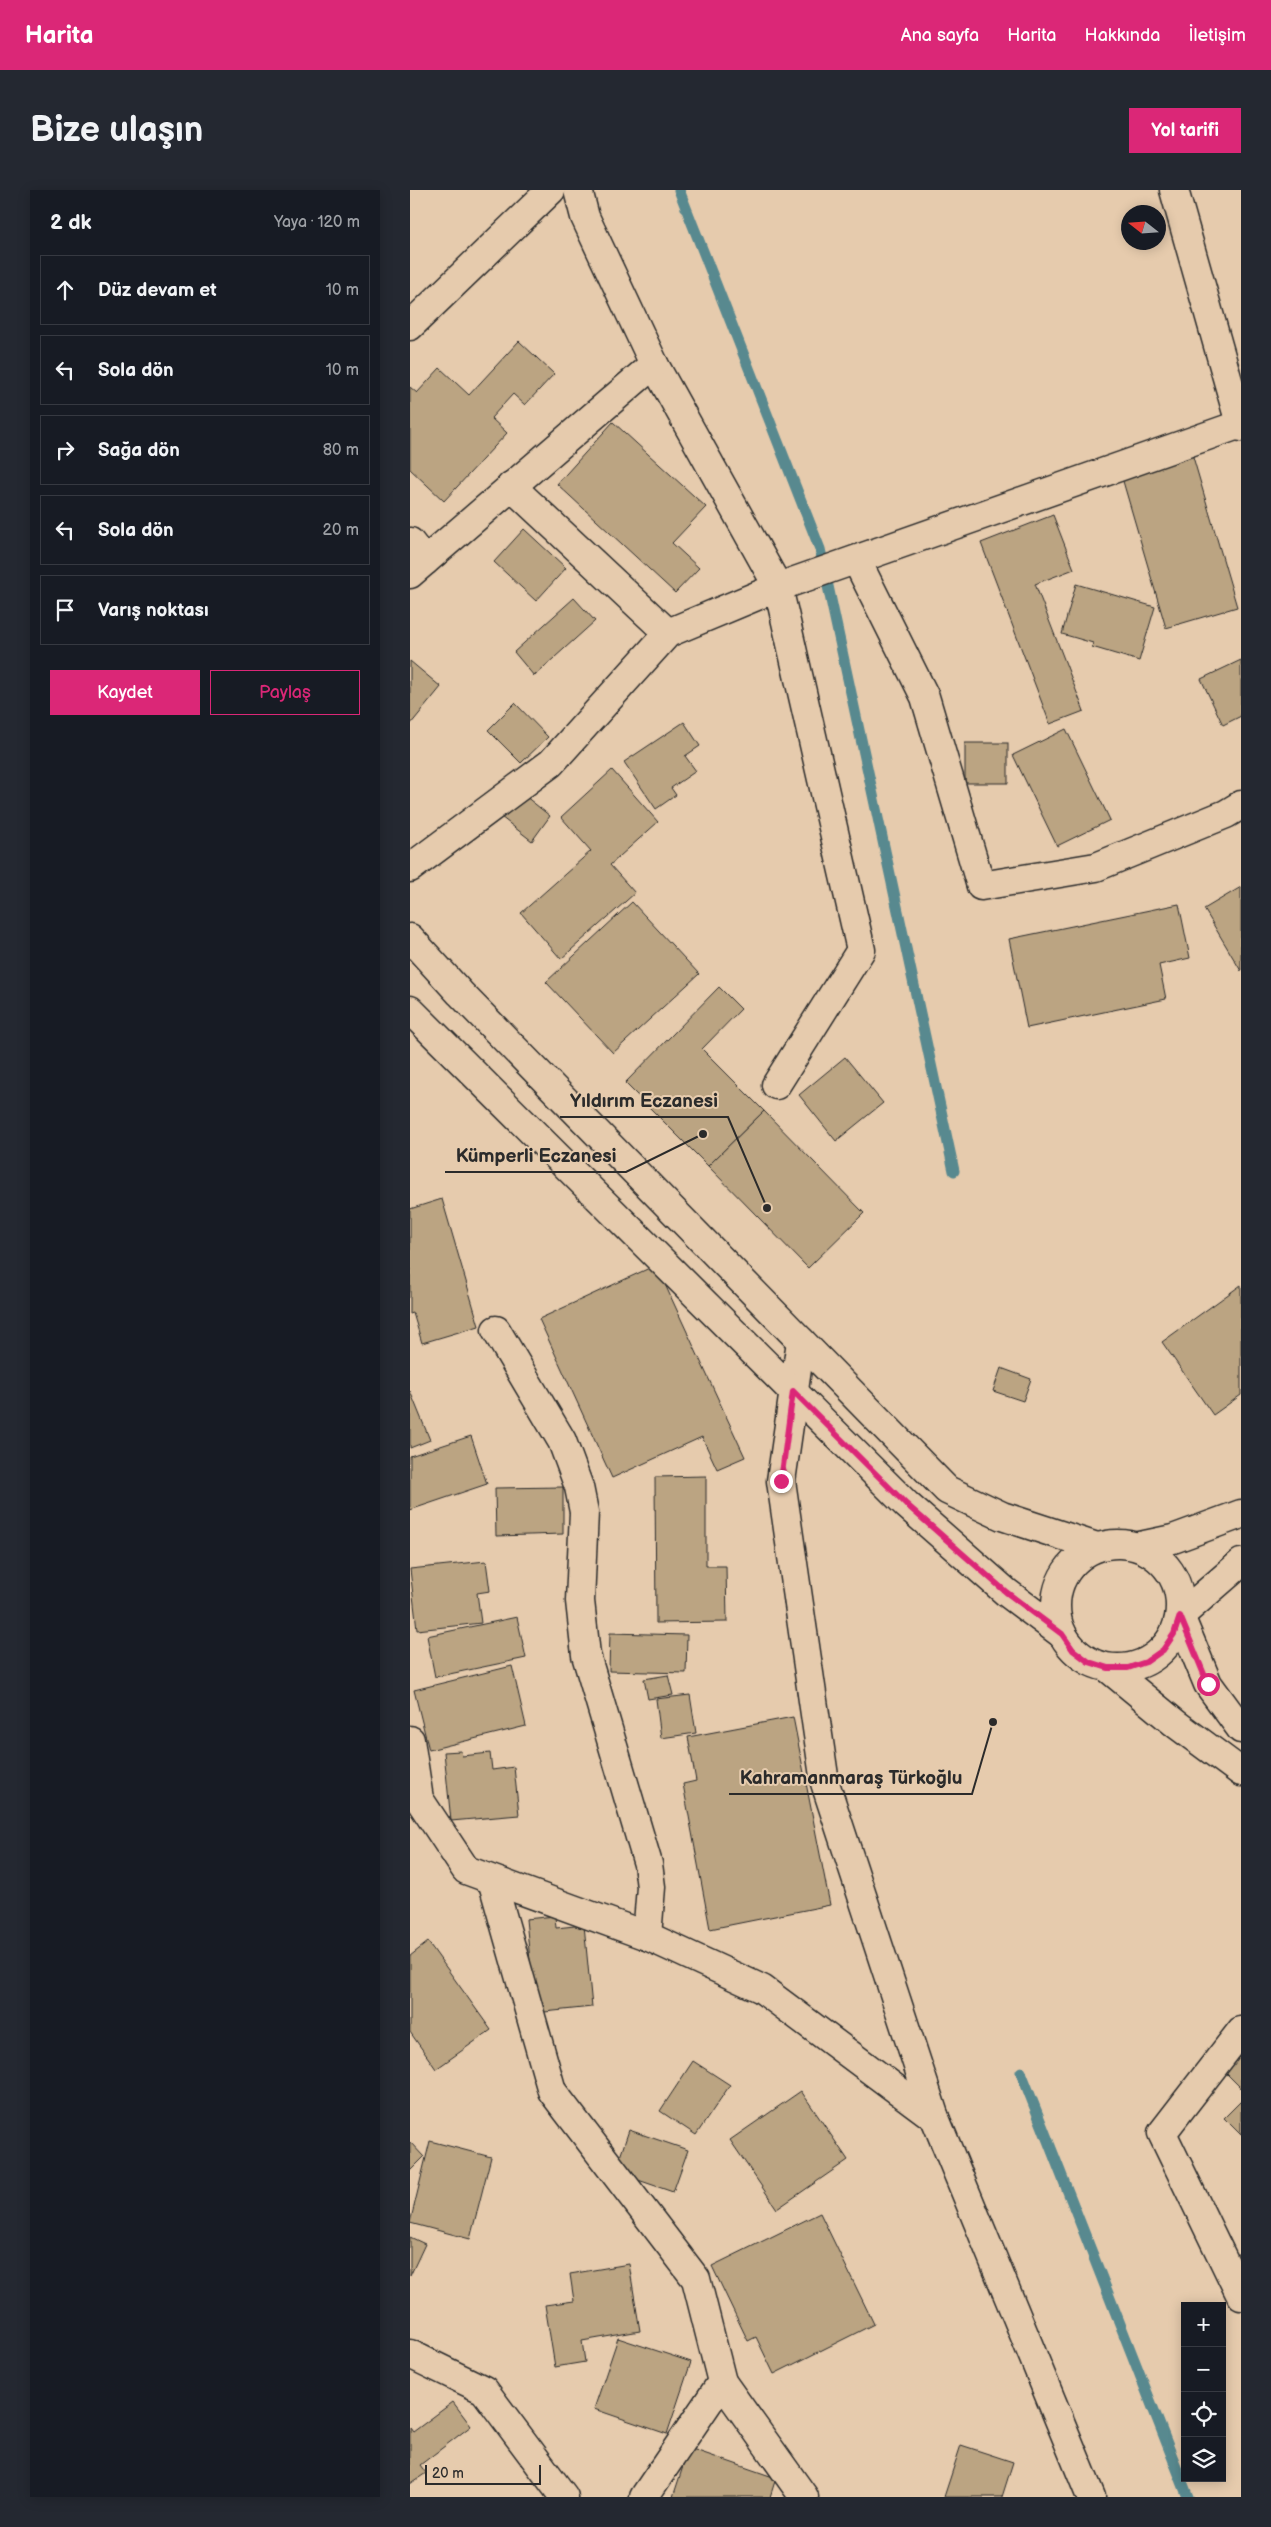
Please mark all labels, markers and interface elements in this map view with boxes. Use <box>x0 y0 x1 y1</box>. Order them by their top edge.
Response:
text: Harita <box>25 21 93 50</box>
text: Ana sayfa <box>901 25 979 46</box>
text: Harita <box>1007 25 1056 46</box>
text: Hakkında <box>1084 25 1160 46</box>
text: İletişim <box>1188 25 1246 46</box>
button: Yol tarifi <box>1129 108 1241 153</box>
text: Bize ulaşın <box>30 109 203 152</box>
north arrow <box>1121 205 1166 250</box>
text: 2 dk <box>50 210 92 235</box>
text: Yaya · 120 m <box>274 213 360 232</box>
icon: ahead <box>51 276 79 304</box>
text: Düz devam et <box>98 279 217 302</box>
text: 10 m <box>326 281 359 300</box>
icon: left <box>51 356 79 384</box>
text: Sola dön <box>98 359 174 382</box>
text: 10 m <box>326 361 359 380</box>
icon: right <box>51 436 79 464</box>
text: Sağa dön <box>98 439 180 462</box>
text: 80 m <box>323 441 359 460</box>
icon: left <box>51 516 79 544</box>
text: Sola dön <box>98 519 174 542</box>
text: 20 m <box>323 521 359 540</box>
icon: arrive <box>51 596 79 624</box>
text: Varış noktası <box>98 599 209 622</box>
button: Kaydet <box>50 670 200 715</box>
button: Paylaş <box>210 670 360 715</box>
callout: Yıldırım Eczanesi <box>560 1083 728 1117</box>
text: Yıldırım Eczanesi <box>570 1090 718 1113</box>
callout: Kümperli Eczanesi <box>445 1138 626 1172</box>
text: Kümperli Eczanesi <box>456 1145 617 1168</box>
route end <box>770 1470 793 1493</box>
route start <box>1197 1673 1220 1696</box>
callout: Kahramanmaraş Türkoğlu <box>729 1760 972 1794</box>
text: Kahramanmaraş Türkoğlu <box>740 1767 962 1790</box>
map controls <box>1181 2302 1226 2482</box>
button: + <box>1181 2302 1226 2347</box>
button: − <box>1181 2347 1226 2392</box>
button: locate <box>1181 2392 1226 2437</box>
button: layers <box>1181 2437 1226 2482</box>
scale bar <box>425 2462 541 2485</box>
text: 20 m <box>432 2465 464 2482</box>

